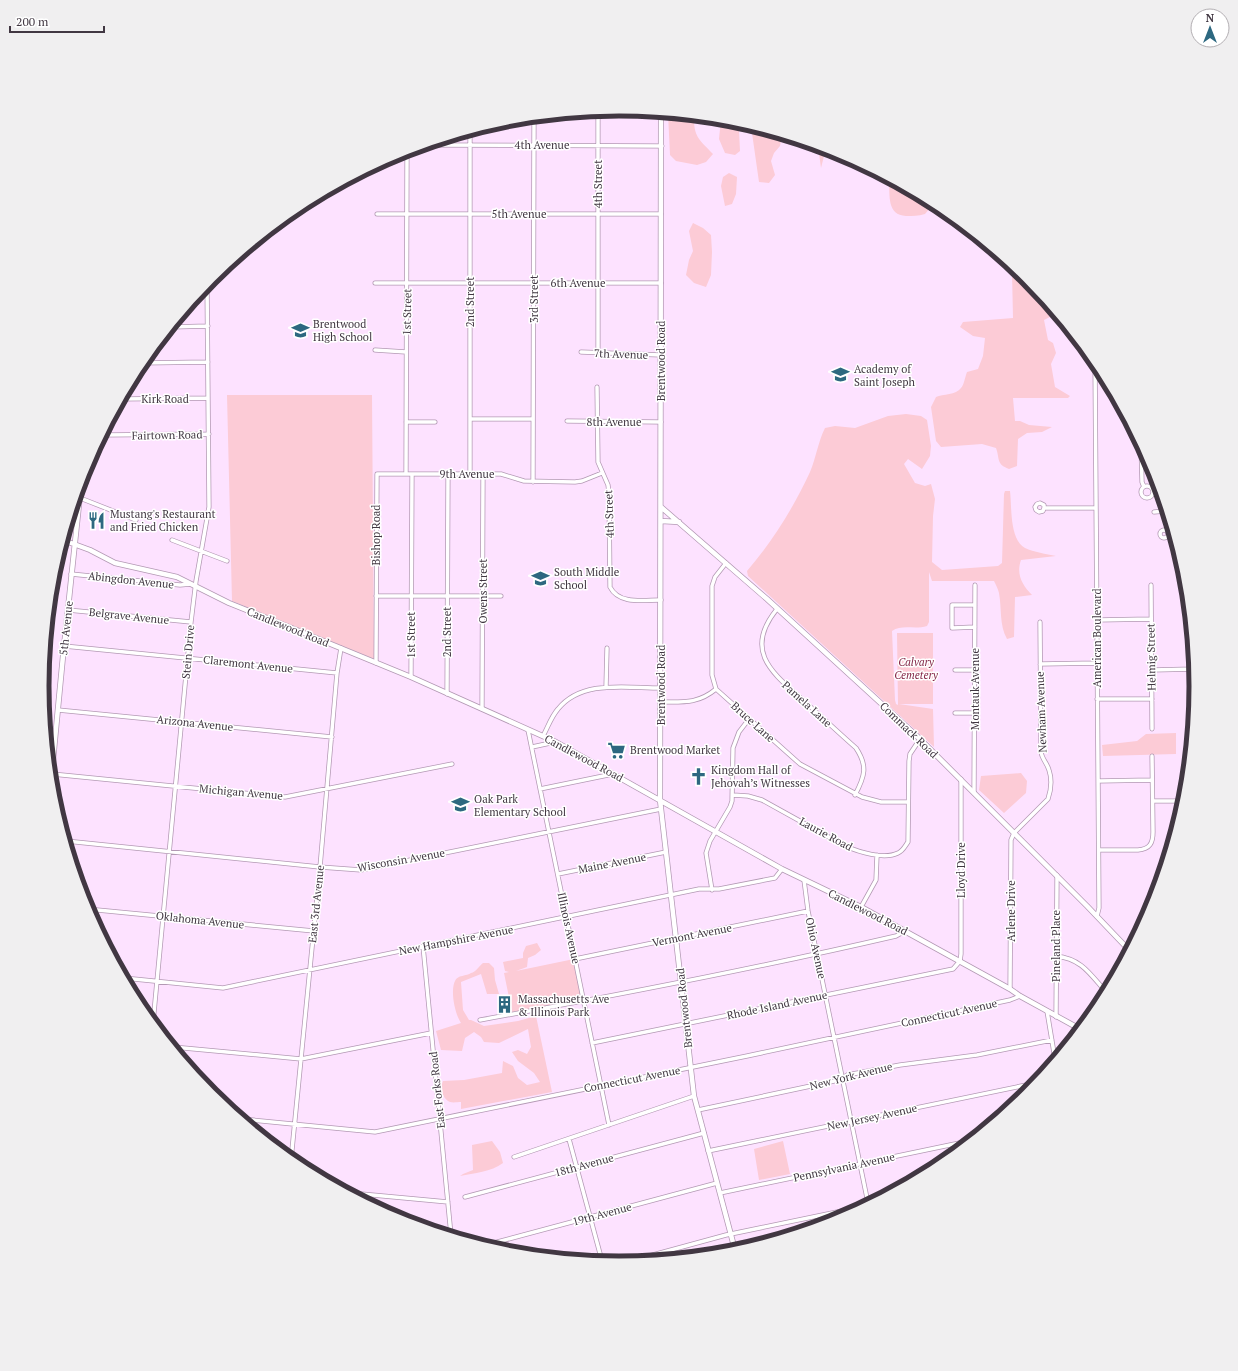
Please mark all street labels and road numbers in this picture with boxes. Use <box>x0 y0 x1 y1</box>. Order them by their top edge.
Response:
street label: 4th Avenue <box>515 138 570 152</box>
street label: 4th Street <box>591 160 605 208</box>
street label: 5th Avenue <box>492 207 547 221</box>
street label: 3rd Street <box>527 275 541 323</box>
street label: 6th Avenue <box>551 276 606 290</box>
street label: 2nd Street <box>463 277 477 327</box>
street label: 1st Street <box>400 289 414 335</box>
street label: Brentwood Road <box>654 321 668 401</box>
street label: 7th Avenue <box>594 346 649 362</box>
street label: Kirk Road <box>141 392 189 406</box>
street label: 8th Avenue <box>587 415 642 429</box>
street label: Fairtown Road <box>131 427 203 443</box>
street label: 9th Avenue <box>440 467 495 481</box>
street label: 4th Street <box>601 490 617 538</box>
street label: Bishop Road <box>369 505 383 565</box>
street label: Owens Street <box>476 559 490 623</box>
street label: Abingdon Avenue <box>87 569 175 592</box>
street label: American Boulevard <box>1090 588 1104 688</box>
street label: 5th Avenue <box>56 600 76 656</box>
street label: Candlewood Road <box>245 604 331 650</box>
street label: Belgrave Avenue <box>88 605 170 627</box>
street label: 2nd Street <box>440 607 454 657</box>
street label: 1st Street <box>404 612 418 658</box>
street label: Helmig Street <box>1143 623 1159 691</box>
street label: Stein Drive <box>179 624 197 680</box>
street label: Brentwood Road <box>654 645 668 725</box>
street label: Montauk Avenue <box>968 647 982 730</box>
street label: Claremont Avenue <box>202 652 294 676</box>
street label: Newham Avenue <box>1033 671 1049 753</box>
street label: Pamela Lane <box>779 678 835 730</box>
street label: Bruce Lane <box>728 699 778 746</box>
street label: Commack Road <box>877 699 941 761</box>
street label: Arizona Avenue <box>156 712 234 734</box>
street label: Candlewood Road <box>542 731 626 785</box>
street label: Michigan Avenue <box>198 781 284 803</box>
street label: Laurie Road <box>797 814 855 854</box>
street label: Lloyd Drive <box>954 842 968 898</box>
street label: Wisconsin Avenue <box>356 845 446 875</box>
street label: Maine Avenue <box>577 849 648 876</box>
street label: East 3rd Avenue <box>305 864 327 944</box>
street label: Arlene Drive <box>1004 880 1018 942</box>
street label: Candlewood Road <box>826 886 910 938</box>
street label: Illinois Avenue <box>555 891 584 966</box>
street label: Oklahoma Avenue <box>155 908 245 932</box>
street label: Pineland Place <box>1049 910 1063 982</box>
street label: Ohio Avenue <box>803 916 829 980</box>
street label: Vermont Avenue <box>651 920 734 950</box>
street label: New Hampshire Avenue <box>398 922 515 958</box>
street label: Brentwood Road <box>673 967 695 1049</box>
street label: Rhode Island Avenue <box>725 987 829 1023</box>
street label: Connecticut Avenue <box>900 996 999 1030</box>
street label: East Forks Road <box>426 1051 448 1129</box>
street label: New York Avenue <box>808 1059 894 1093</box>
street label: Connecticut Avenue <box>583 1063 682 1095</box>
street label: New Jersey Avenue <box>826 1101 919 1133</box>
street label: Pennsylvania Avenue <box>792 1149 897 1185</box>
street label: 18th Avenue <box>553 1150 616 1180</box>
street label: 19th Avenue <box>571 1199 634 1229</box>

